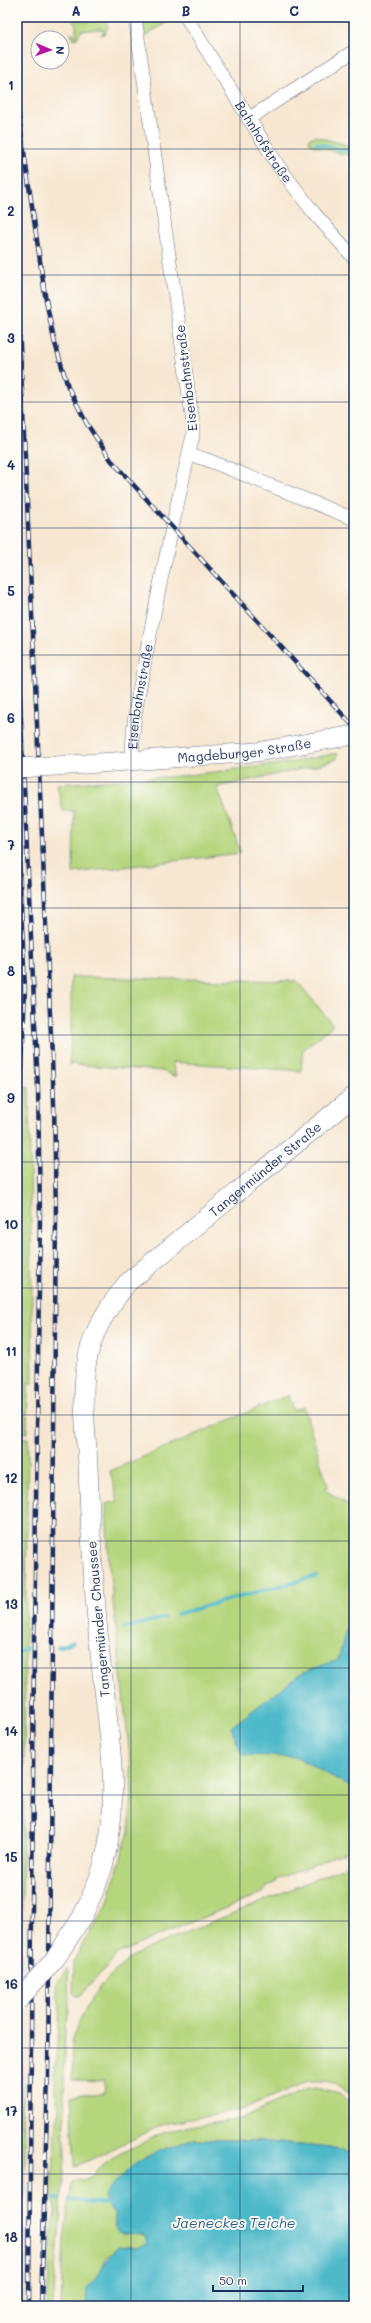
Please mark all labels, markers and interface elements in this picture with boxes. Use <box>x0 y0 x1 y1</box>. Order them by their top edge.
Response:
text: A <box>71 2 81 19</box>
text: B <box>182 2 191 19</box>
text: C <box>289 2 299 19</box>
north arrow <box>30 30 70 70</box>
text: N <box>53 46 68 55</box>
text: 1 <box>8 76 14 93</box>
street label: Bahnhofstraße <box>232 97 297 186</box>
text: 2 <box>7 202 15 219</box>
street label: Eisenbahnstraße <box>171 324 200 432</box>
text: 3 <box>7 329 15 346</box>
text: 4 <box>7 456 15 473</box>
text: 5 <box>7 582 15 599</box>
street label: Eisenbahnstraße <box>123 642 156 750</box>
text: 6 <box>7 709 15 726</box>
street label: Magdeburger Straße <box>177 734 312 766</box>
text: 7 <box>7 836 15 853</box>
text: 8 <box>7 962 15 979</box>
text: 9 <box>7 1089 15 1106</box>
street label: Tangermünder Straße <box>205 1118 324 1220</box>
text: 10 <box>4 1215 18 1232</box>
text: 11 <box>5 1342 17 1359</box>
text: 12 <box>4 1469 18 1486</box>
street label: Tangermünder Chaussee <box>82 1540 113 1698</box>
text: 13 <box>4 1595 18 1612</box>
text: 14 <box>4 1722 18 1739</box>
text: 15 <box>4 1848 18 1865</box>
text: 16 <box>4 1975 18 1992</box>
text: 17 <box>4 2102 18 2119</box>
water label: Jaeneckes Teiche <box>173 2213 295 2232</box>
text: 18 <box>4 2228 18 2245</box>
scale bar <box>213 2267 303 2293</box>
text: 50 m <box>219 2272 247 2288</box>

